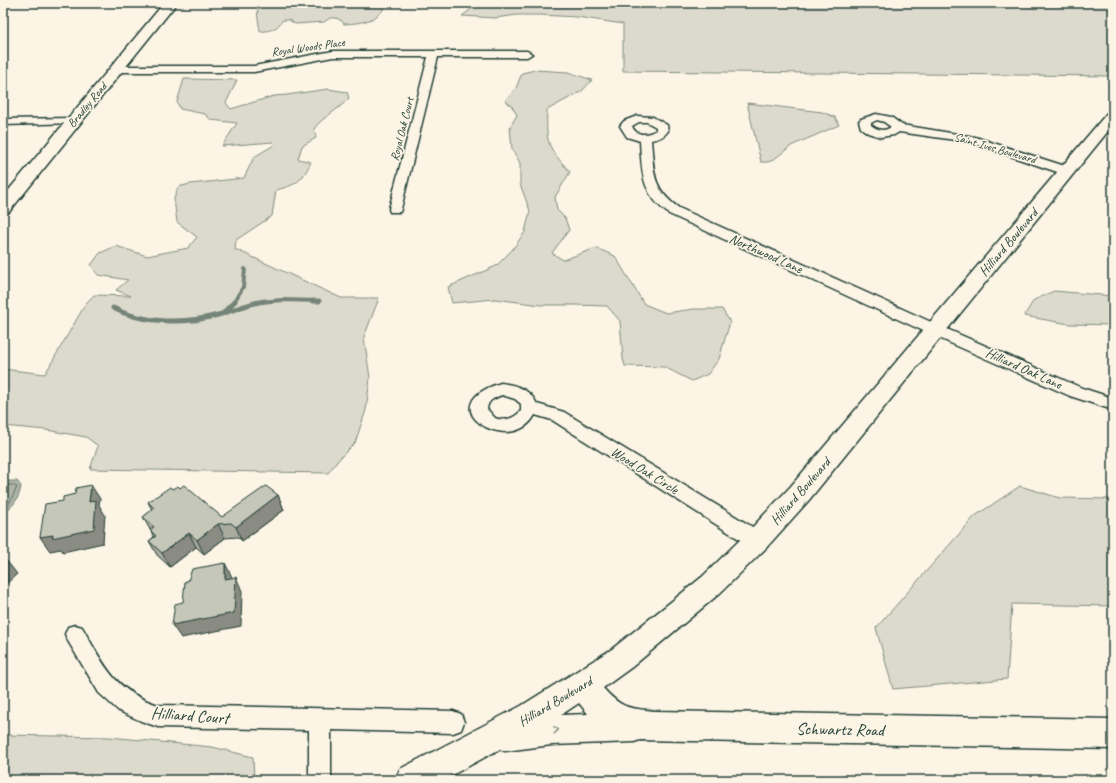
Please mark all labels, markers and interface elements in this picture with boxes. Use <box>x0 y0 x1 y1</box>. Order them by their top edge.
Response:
street label: Royal Woods Place <box>270 34 347 60</box>
street label: Bradley Road <box>64 77 112 131</box>
street label: Royal Oak Court <box>386 95 418 163</box>
street label: Saint Ives Boulevard <box>952 129 1040 168</box>
street label: Hilliard Boulevard <box>975 203 1043 280</box>
street label: Northwood Lane <box>727 230 806 278</box>
street label: Hilliard Oak Lane <box>983 344 1066 393</box>
street label: Wood Oak Circle <box>608 443 683 499</box>
street label: Hilliard Boulevard <box>767 452 836 528</box>
street label: Hilliard Boulevard <box>515 671 597 730</box>
street label: Hilliard Court <box>150 702 232 729</box>
street label: Schwartz Road <box>796 718 886 741</box>
one-way arrow <box>553 725 559 734</box>

